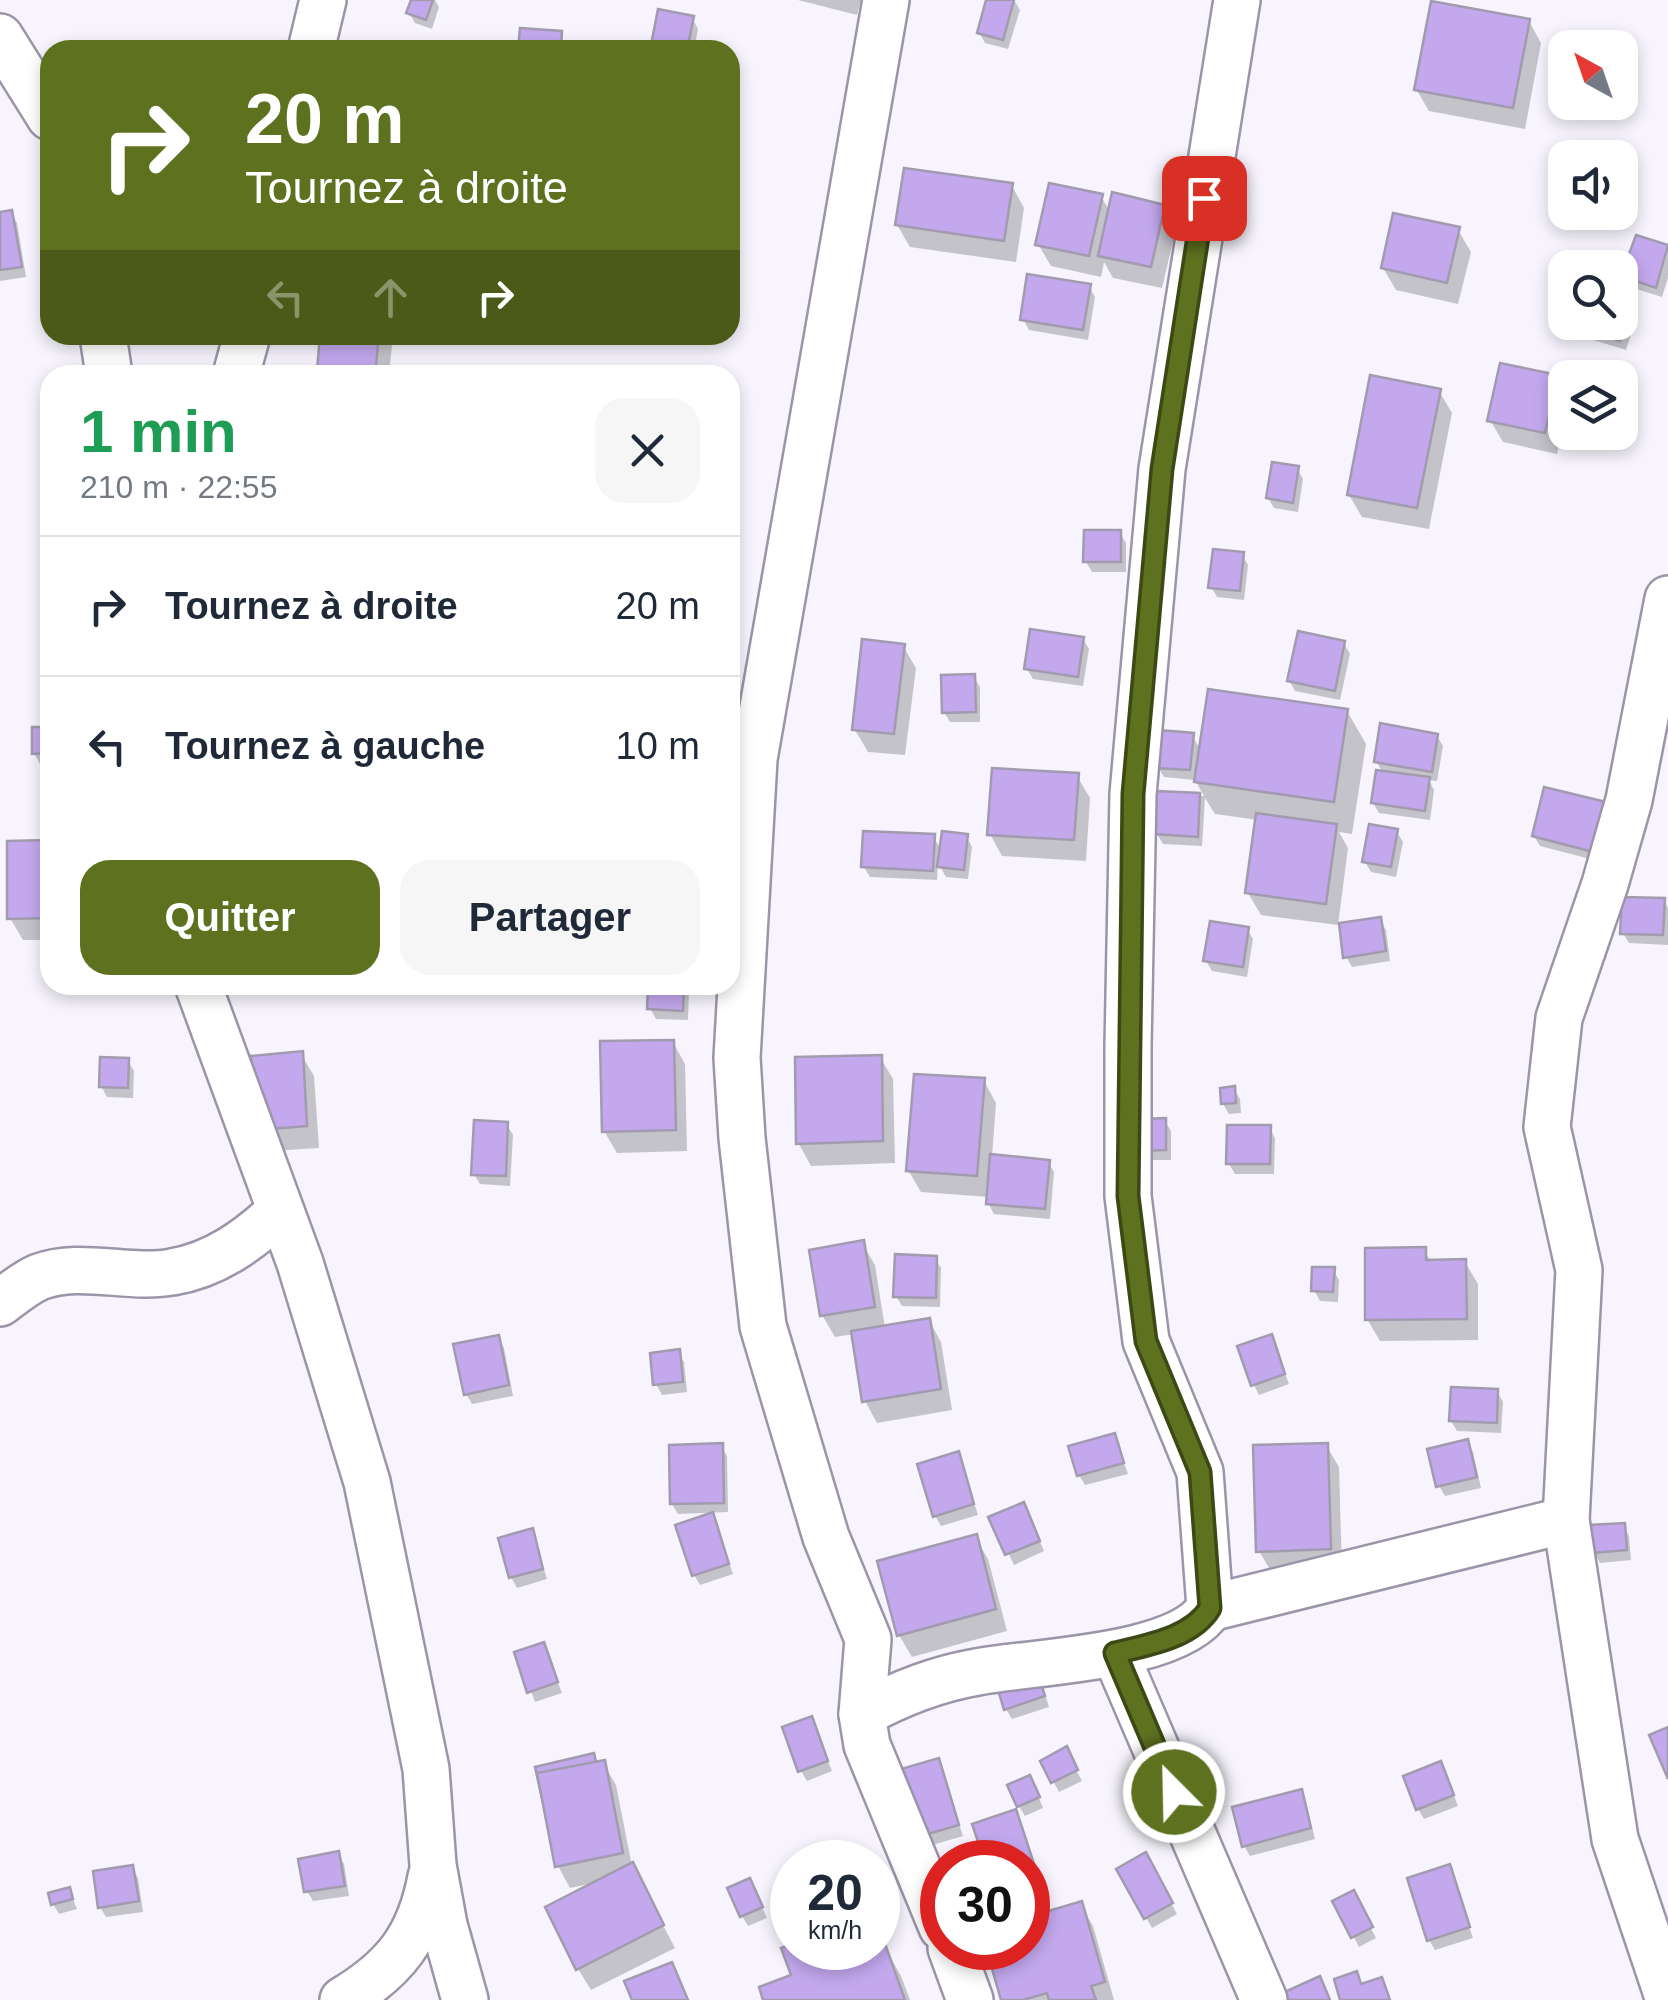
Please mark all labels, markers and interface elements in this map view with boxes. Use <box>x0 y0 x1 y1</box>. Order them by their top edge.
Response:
north arrow <box>1548 30 1638 120</box>
map controls <box>1548 30 1638 450</box>
icon: right <box>80 80 210 210</box>
text: 20 m <box>245 80 405 158</box>
button: sound <box>1548 140 1638 230</box>
pin <box>1162 156 1247 241</box>
text: Tournez à droite <box>245 162 568 213</box>
icon: arrive <box>1177 171 1232 226</box>
button: search <box>1548 250 1638 340</box>
icon: left <box>258 270 313 325</box>
icon: ahead <box>363 270 418 325</box>
icon: right <box>468 270 523 325</box>
button: layers <box>1548 360 1638 450</box>
text: 1 min <box>80 398 237 465</box>
button: close <box>595 398 700 503</box>
text: 210 m · 22:55 <box>80 469 277 505</box>
icon: right <box>80 579 135 634</box>
text: Tournez à droite <box>165 585 458 627</box>
text: 20 m <box>616 585 700 627</box>
icon: left <box>80 719 135 774</box>
text: Tournez à gauche <box>165 725 485 767</box>
text: 10 m <box>616 725 700 767</box>
button: Quitter <box>80 860 380 975</box>
button: Partager <box>400 860 700 975</box>
position arrow <box>1122 1740 1226 1844</box>
speed limit sign: 30 <box>920 1840 1050 1970</box>
text: 20 <box>807 1865 863 1921</box>
text: km/h <box>808 1916 862 1944</box>

